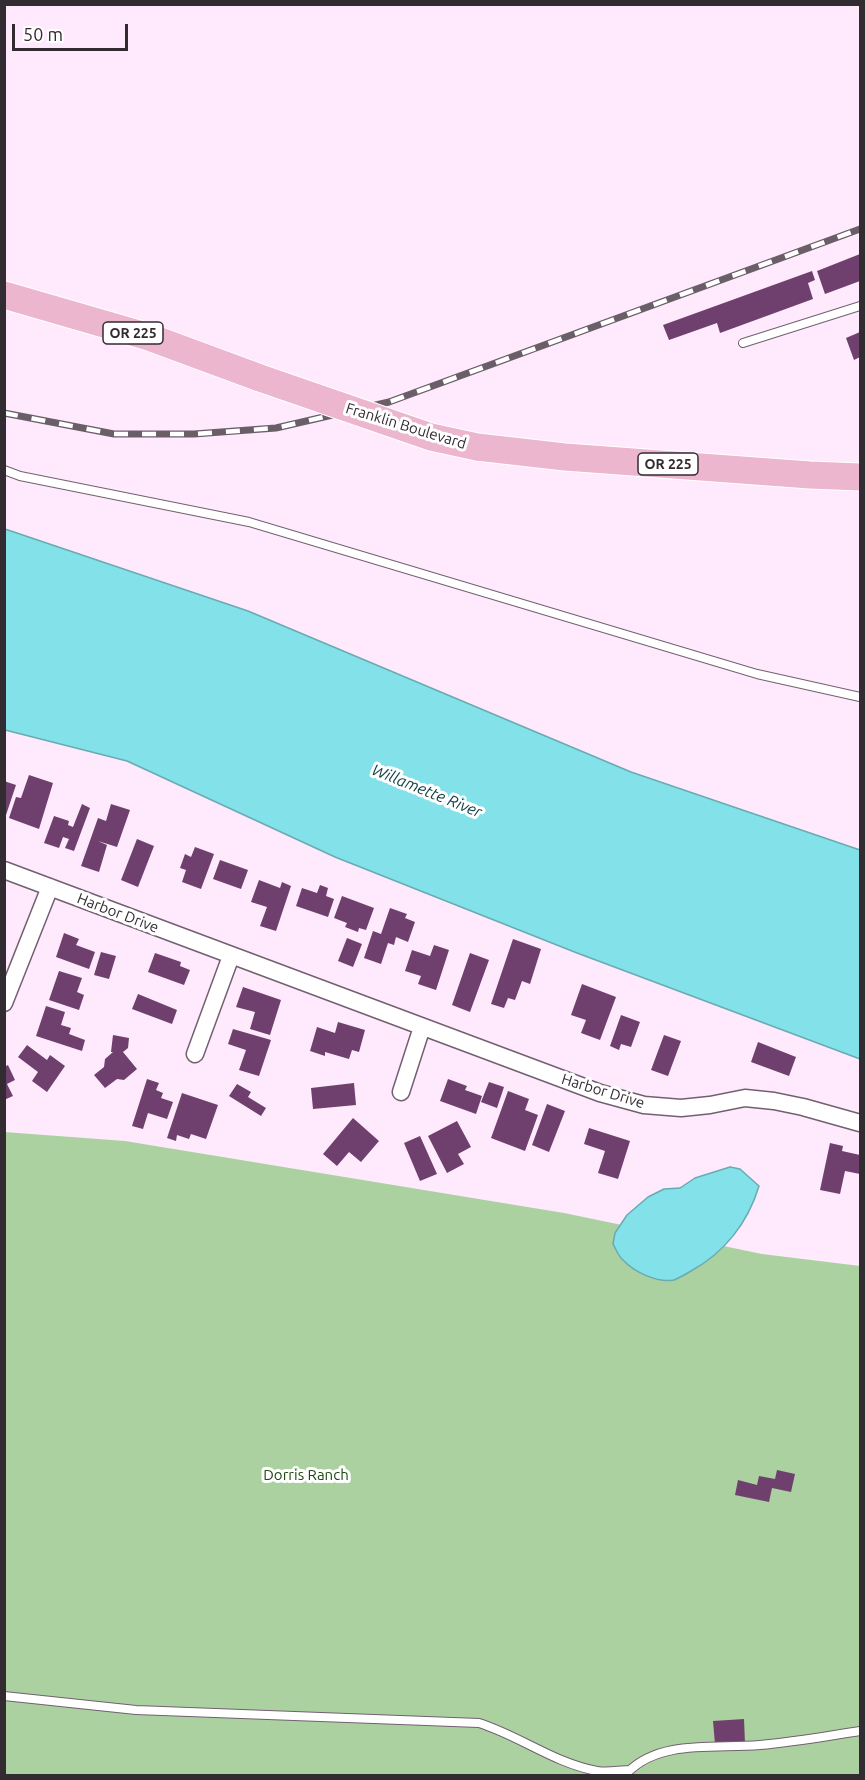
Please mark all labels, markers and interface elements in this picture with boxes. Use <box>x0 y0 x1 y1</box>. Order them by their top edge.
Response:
scale bar <box>15 12 130 50</box>
text: 50 m <box>23 24 63 44</box>
road number: OR 225 <box>103 322 163 344</box>
street label: Franklin Boulevard <box>343 399 469 453</box>
road number: OR 225 <box>638 453 698 475</box>
water label: Willamette River <box>369 760 485 822</box>
street label: Harbor Drive <box>75 889 161 937</box>
street label: Harbor Drive <box>559 1070 647 1112</box>
park label: Dorris Ranch <box>263 1466 349 1484</box>

